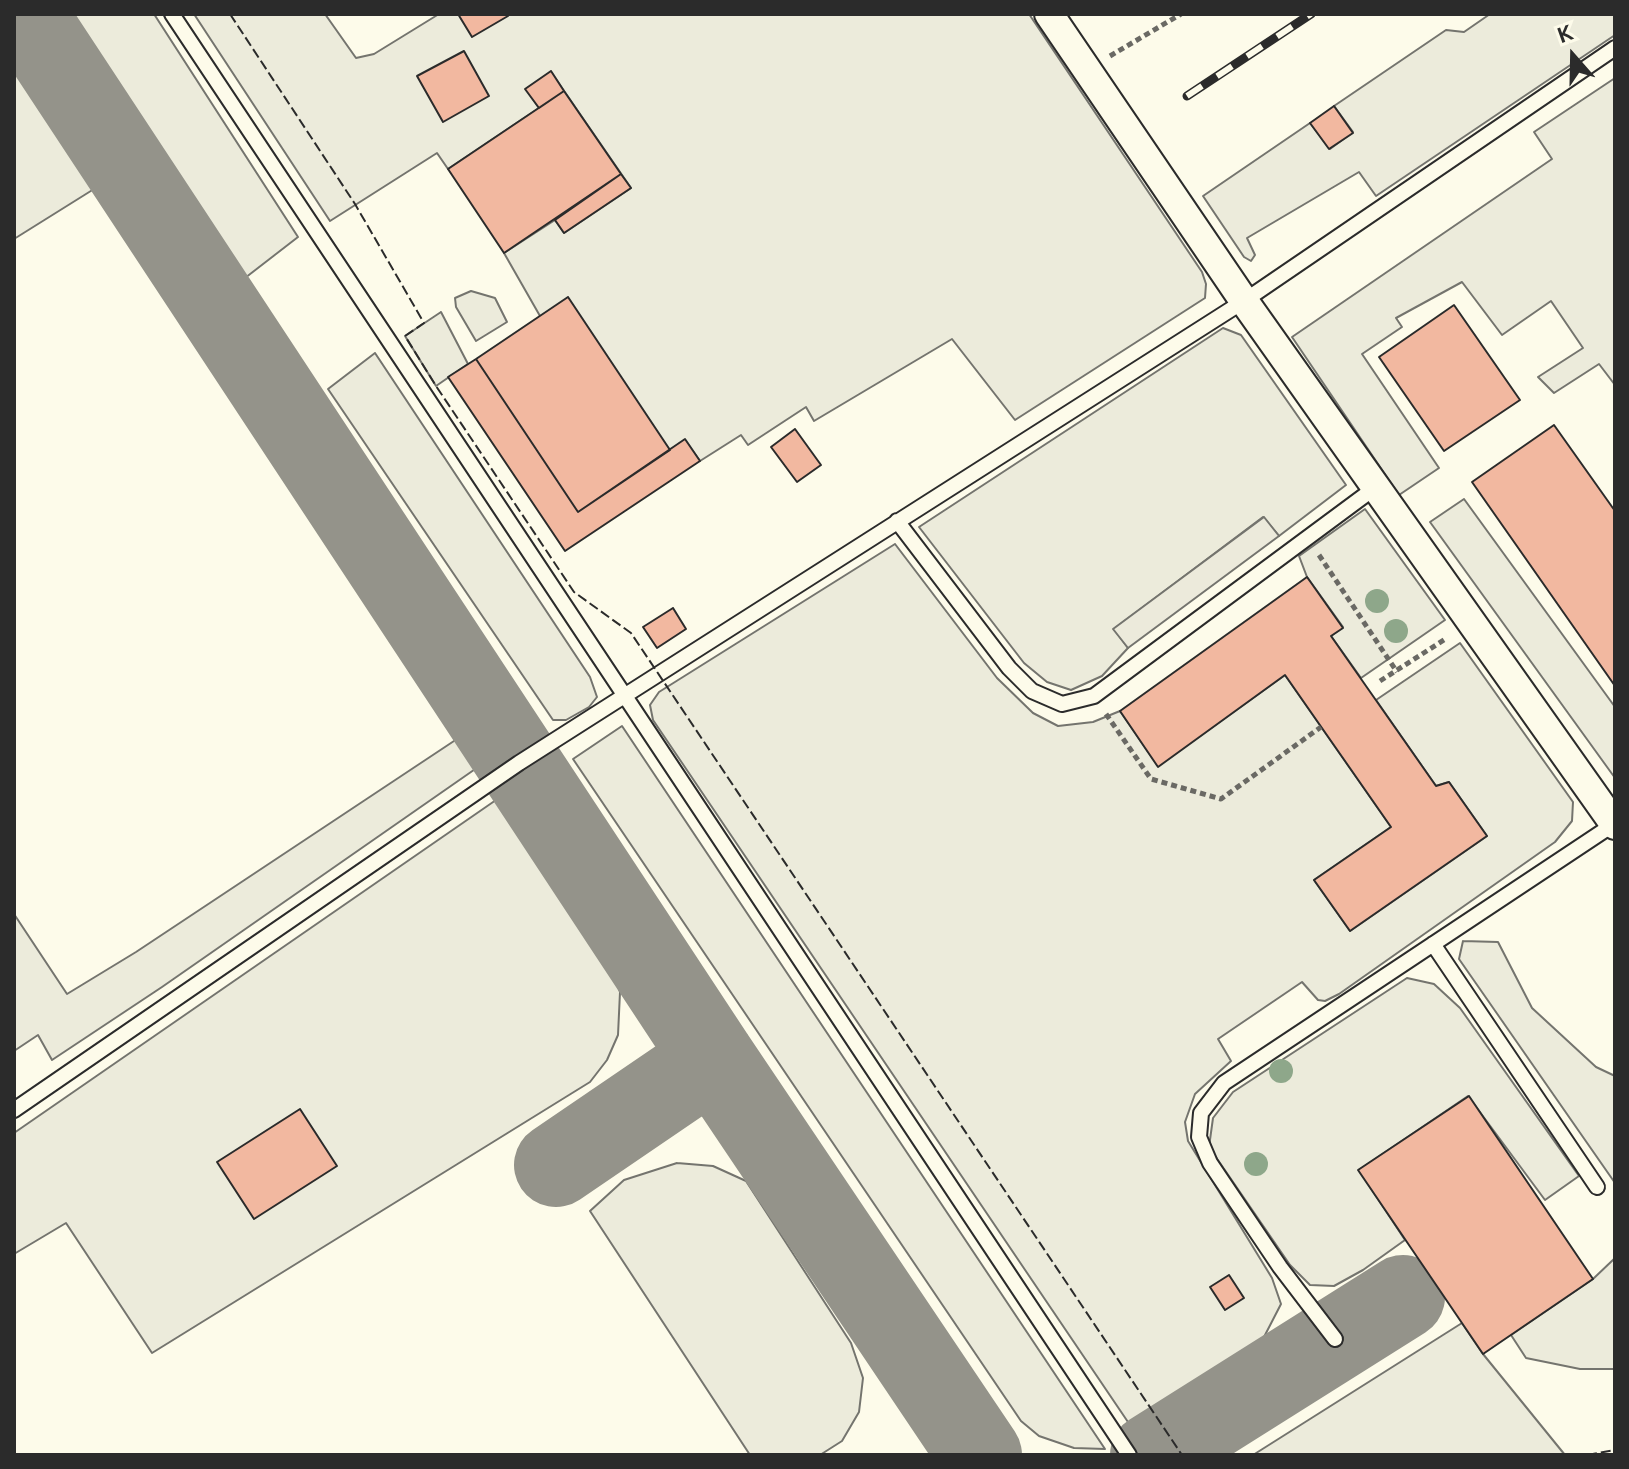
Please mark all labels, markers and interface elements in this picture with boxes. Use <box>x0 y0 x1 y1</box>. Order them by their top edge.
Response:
north arrow <box>1533 16 1613 96</box>
text: K <box>1553 19 1576 47</box>

